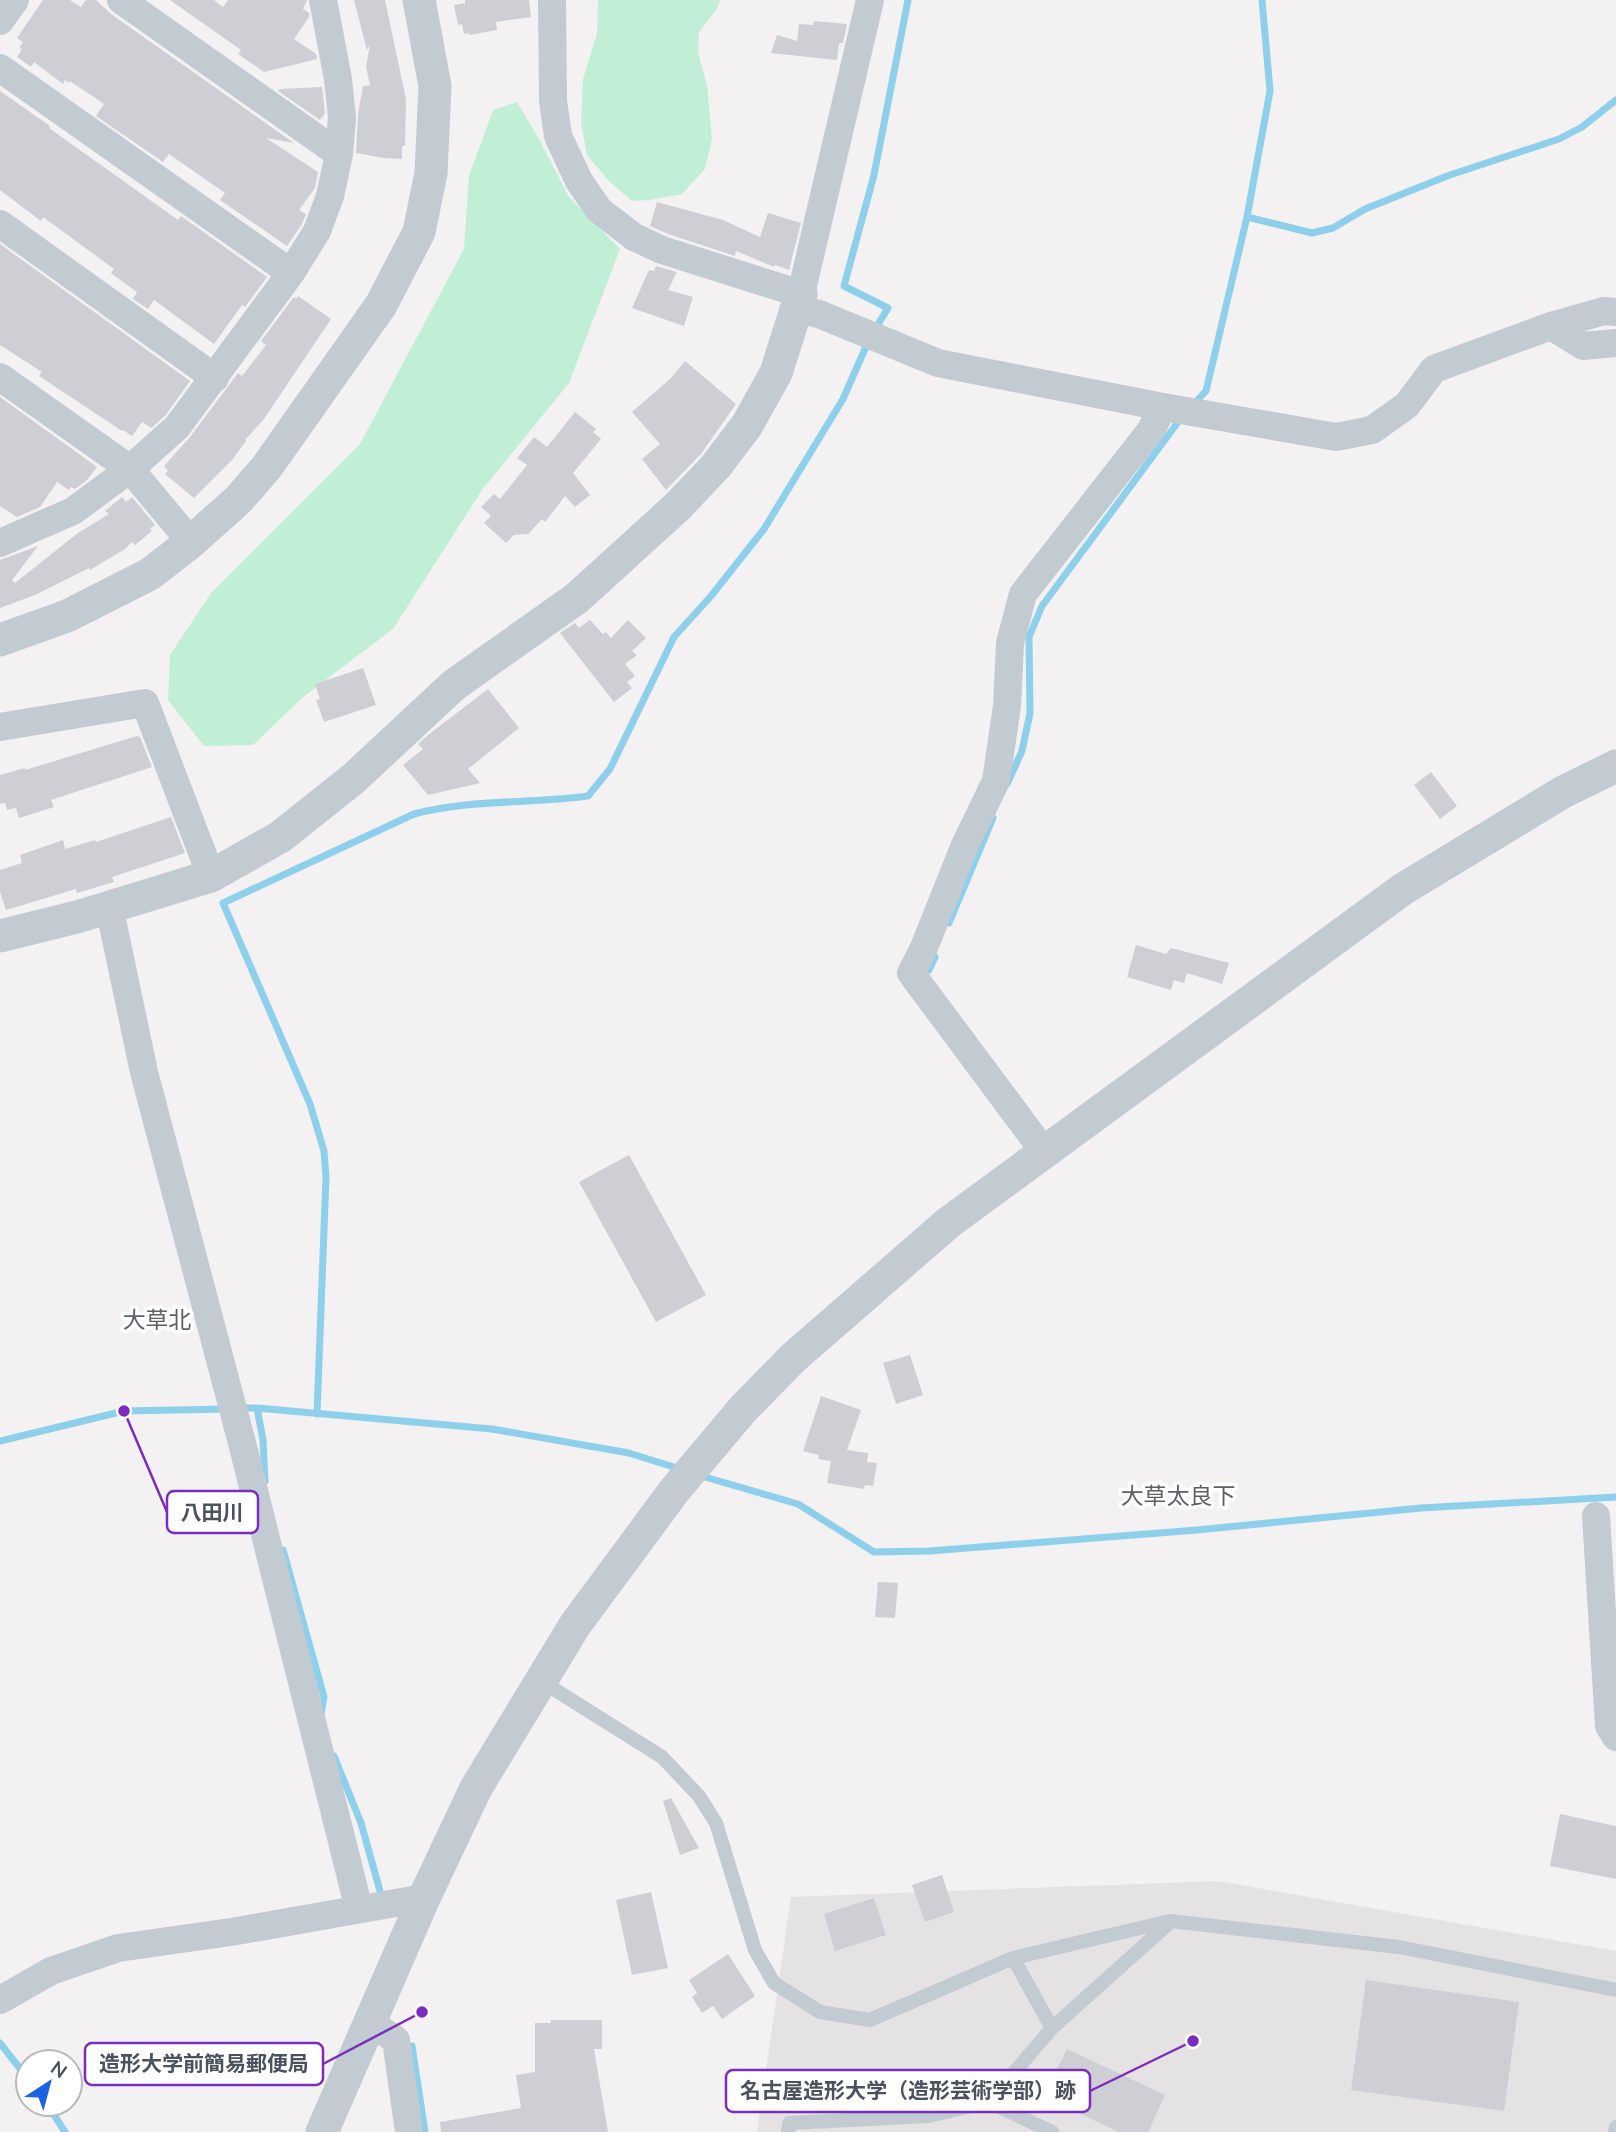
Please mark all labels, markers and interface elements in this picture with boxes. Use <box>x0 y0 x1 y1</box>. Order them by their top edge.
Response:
district label: 大草北 <box>123 1305 192 1336</box>
district label: 大草太良下 <box>1121 1481 1236 1512</box>
callout: 八田川 <box>167 1491 258 1533</box>
text: 八田川 <box>181 1499 244 1527</box>
callout: 造形大学前簡易郵便局 <box>85 2043 323 2085</box>
north arrow <box>14 2048 84 2118</box>
text: 造形大学前簡易郵便局 <box>99 2050 309 2078</box>
text: N <box>45 2055 72 2085</box>
callout: 名古屋造形大学（造形芸術学部）跡 <box>726 2070 1090 2112</box>
text: 名古屋造形大学（造形芸術学部）跡 <box>740 2077 1076 2105</box>

